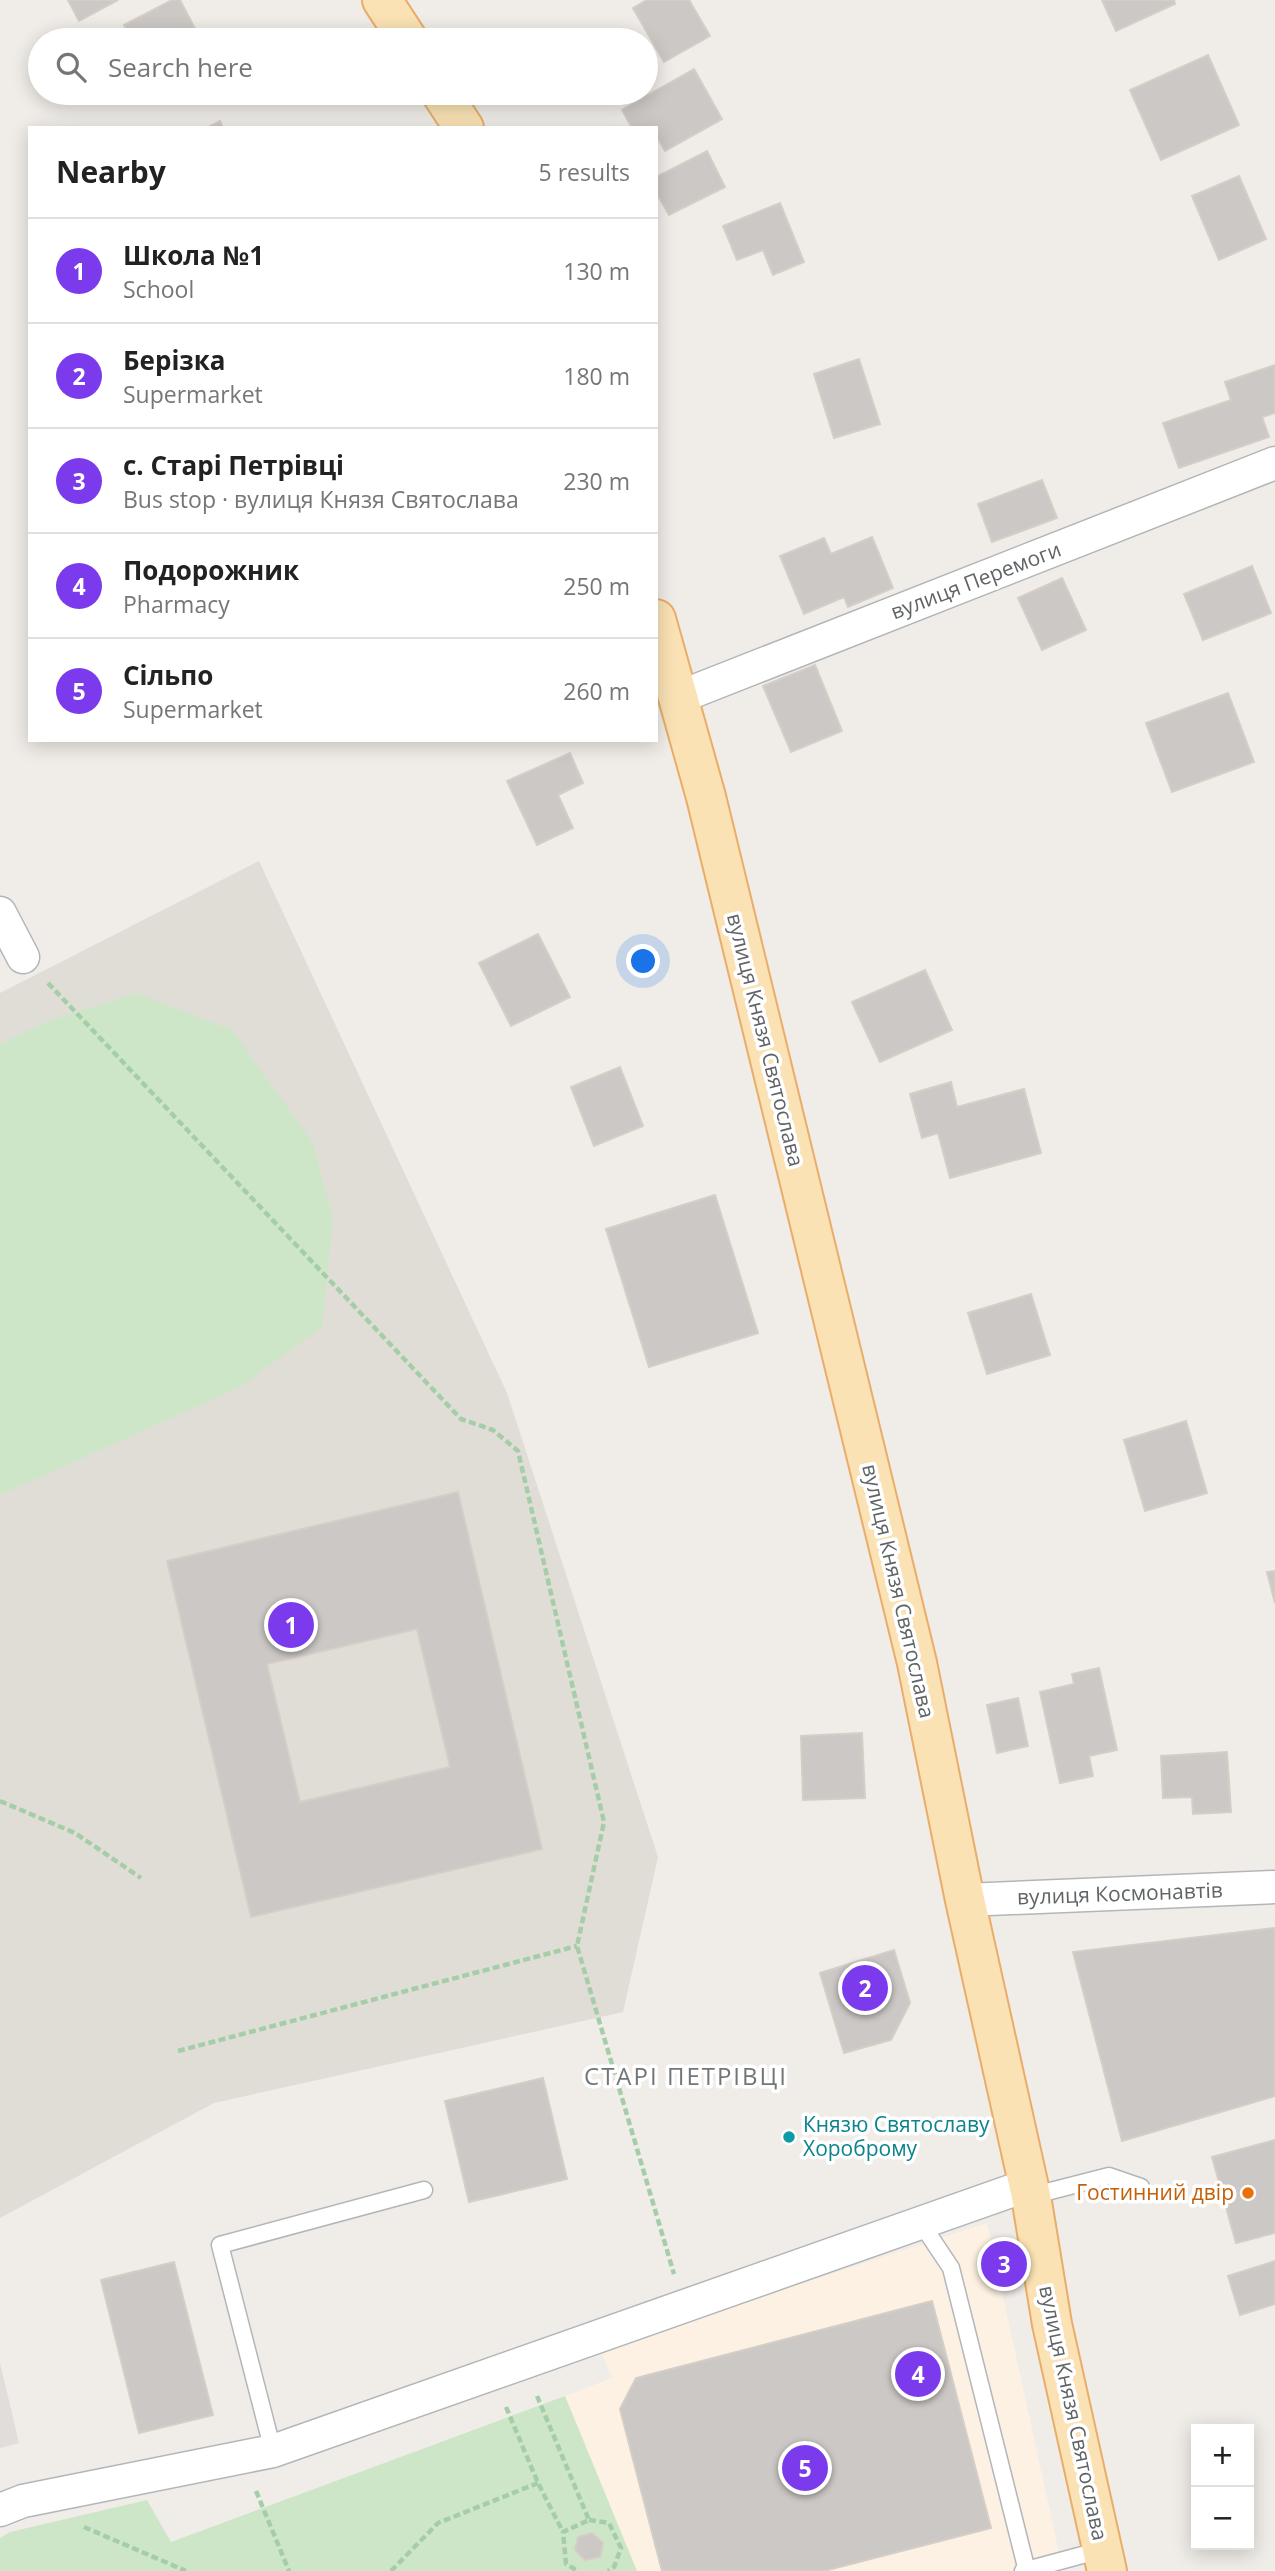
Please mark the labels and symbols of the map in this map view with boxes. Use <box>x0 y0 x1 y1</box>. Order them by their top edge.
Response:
street label: вулиця Перемоги <box>886 535 1065 625</box>
street label: вулиця Князя Святослава <box>721 910 811 1169</box>
your location <box>626 944 660 978</box>
street label: вулиця Князя Святослава <box>856 1461 942 1721</box>
pin: 1 <box>268 1599 314 1651</box>
street label: вулиця Космонавтів <box>1017 1875 1223 1911</box>
pin: 2 <box>842 1962 888 2014</box>
district label: СТАРІ ПЕТРІВЦІ <box>584 2059 788 2092</box>
place label: Князю Святославу Хороброму <box>803 2110 990 2162</box>
marker: Князю Святославу Хороброму <box>781 2129 797 2145</box>
place label: Гостинний двір <box>1076 2178 1234 2206</box>
marker: Гостинний двір <box>1240 2185 1256 2201</box>
pin: 3 <box>981 2238 1027 2290</box>
street label: вулиця Князя Святослава <box>1033 2283 1115 2543</box>
pin: 4 <box>895 2348 941 2400</box>
pin: 5 <box>782 2442 828 2494</box>

